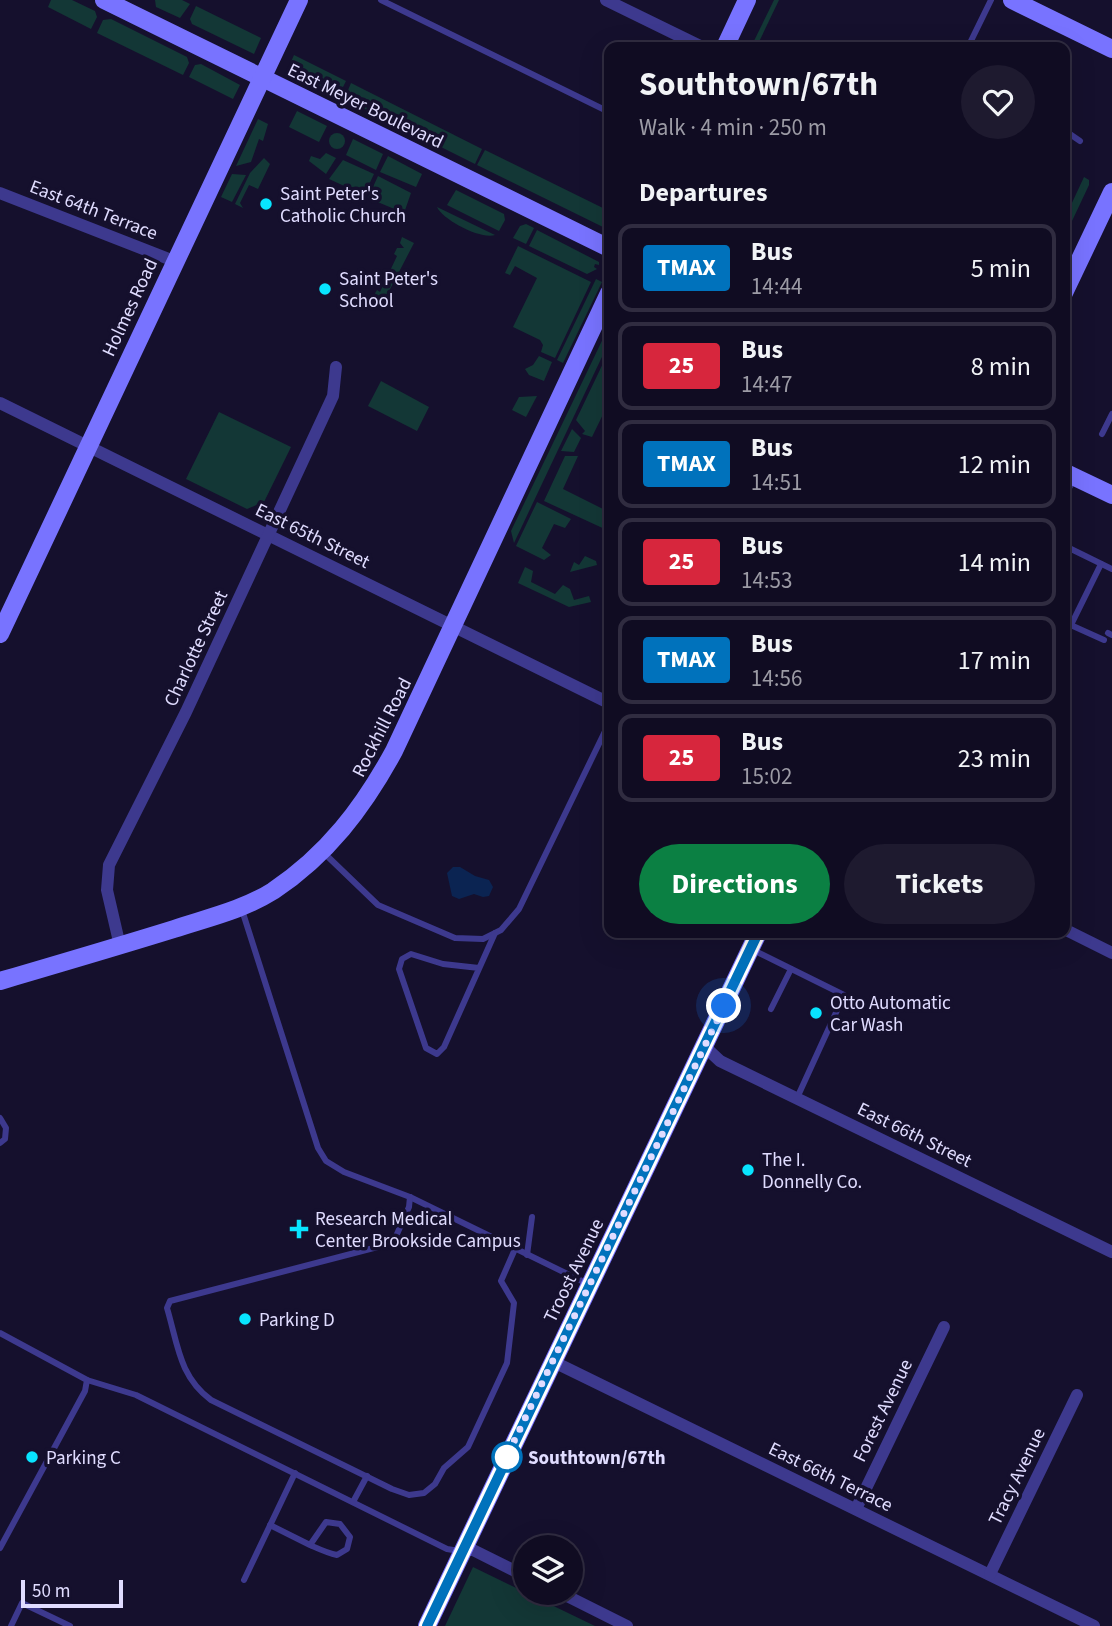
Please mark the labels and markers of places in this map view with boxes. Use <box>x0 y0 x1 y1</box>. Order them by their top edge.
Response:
place label: Saint Peter's Catholic Church <box>280 181 406 230</box>
marker: Saint Peter's Catholic Church <box>258 196 274 212</box>
place label: Saint Peter's School <box>339 266 438 315</box>
marker: Saint Peter's School <box>317 281 333 297</box>
place label: Otto Automatic Car Wash <box>830 990 951 1039</box>
marker: Otto Automatic Car Wash <box>808 1005 824 1021</box>
place label: The I. Donnelly Co. <box>762 1147 862 1196</box>
marker: The I. Donnelly Co. <box>740 1162 756 1178</box>
place label: Research Medical Center Brookside Campus <box>315 1206 521 1255</box>
marker: Research Medical Center Brookside Campus <box>289 1219 309 1239</box>
place label: Parking D <box>259 1307 335 1334</box>
marker: Parking D <box>237 1311 253 1327</box>
marker: Southtown/67th <box>492 1442 522 1472</box>
place label: Parking C <box>46 1445 121 1472</box>
place label: Southtown/67th <box>528 1445 666 1472</box>
marker: Parking C <box>24 1449 40 1465</box>

